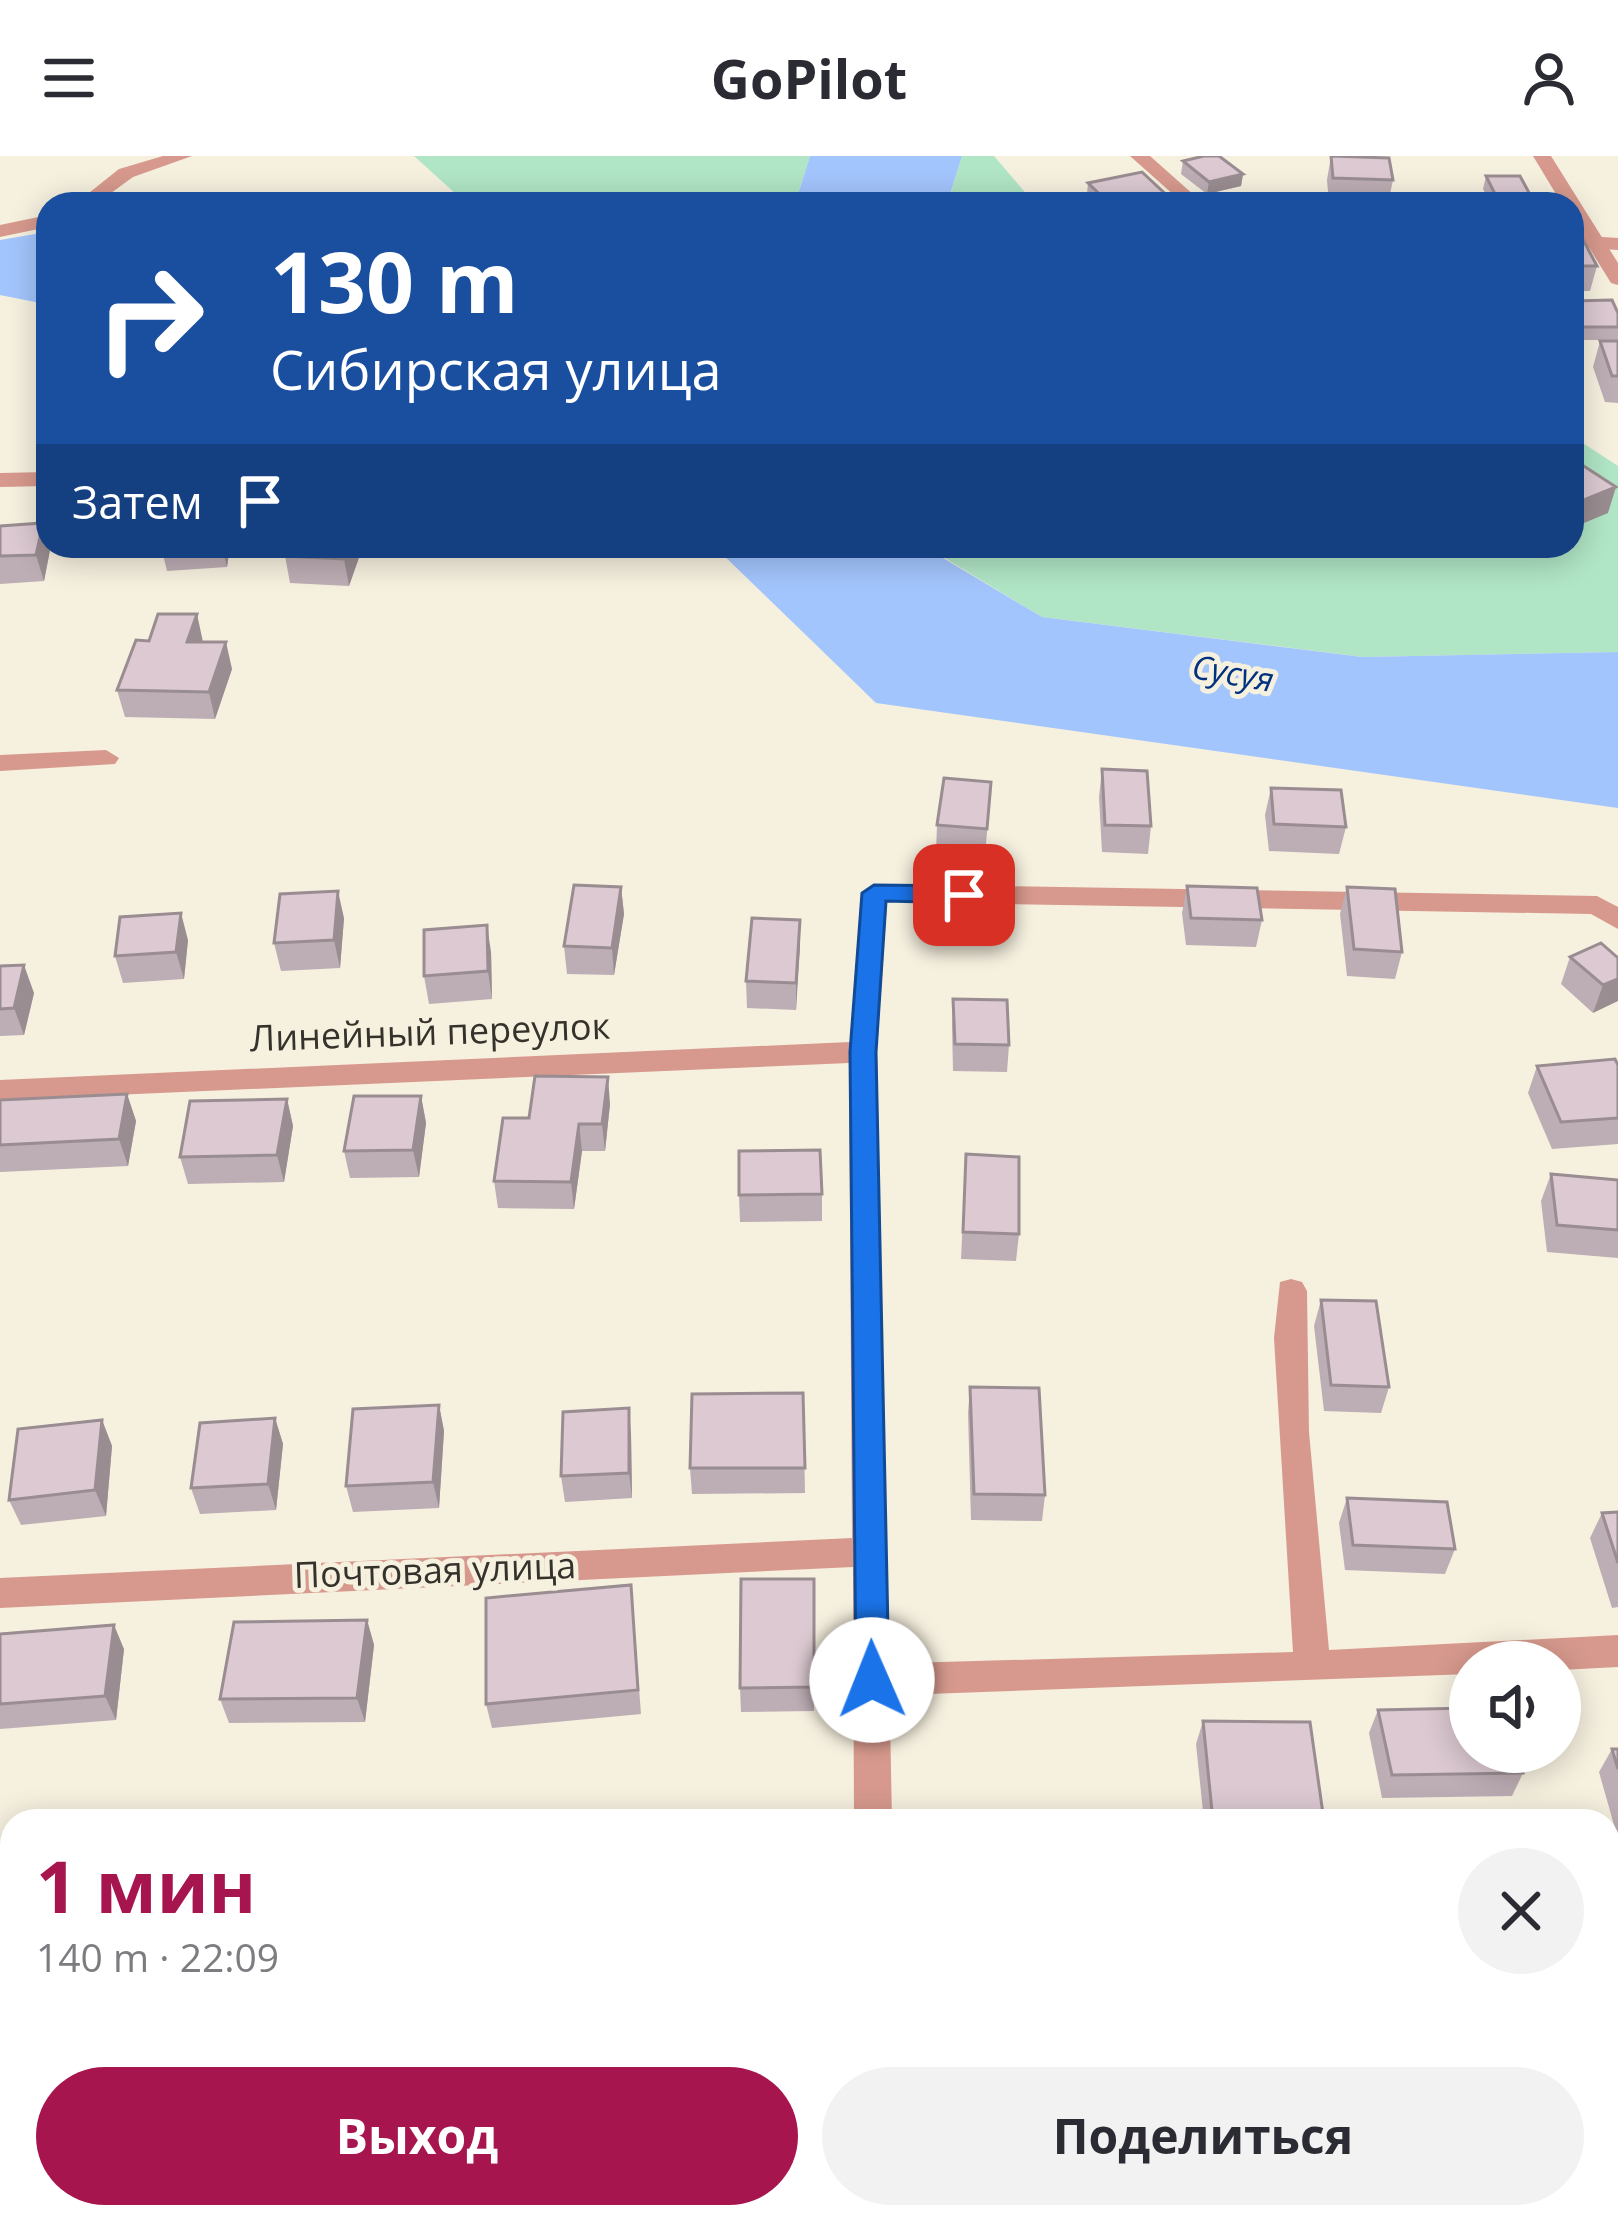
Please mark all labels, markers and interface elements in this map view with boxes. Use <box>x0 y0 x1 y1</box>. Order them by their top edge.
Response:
text: GoPilot <box>711 41 907 115</box>
icon: menu <box>36 45 102 111</box>
icon: person <box>1516 45 1582 111</box>
text: 130 m <box>270 223 518 338</box>
icon: right <box>72 240 228 396</box>
text: Сибирская улица <box>270 332 722 406</box>
icon: arrive <box>227 468 293 534</box>
text: Затем <box>72 471 203 532</box>
water label: Сусуя <box>1189 643 1277 702</box>
pin <box>913 844 1015 946</box>
icon: arrive <box>931 862 997 928</box>
street label: Линейный переулок <box>249 1001 611 1062</box>
street label: Почтовая улица <box>293 1540 577 1599</box>
position arrow <box>809 1617 935 1743</box>
map controls <box>1449 1641 1581 1773</box>
button: sound <box>1449 1641 1581 1773</box>
text: 1 мин <box>36 1836 256 1934</box>
button: close <box>1458 1848 1584 1974</box>
text: 140 m · 22:09 <box>36 1930 279 1983</box>
button: Выход <box>36 2067 798 2205</box>
button: Поделиться <box>822 2067 1584 2205</box>

